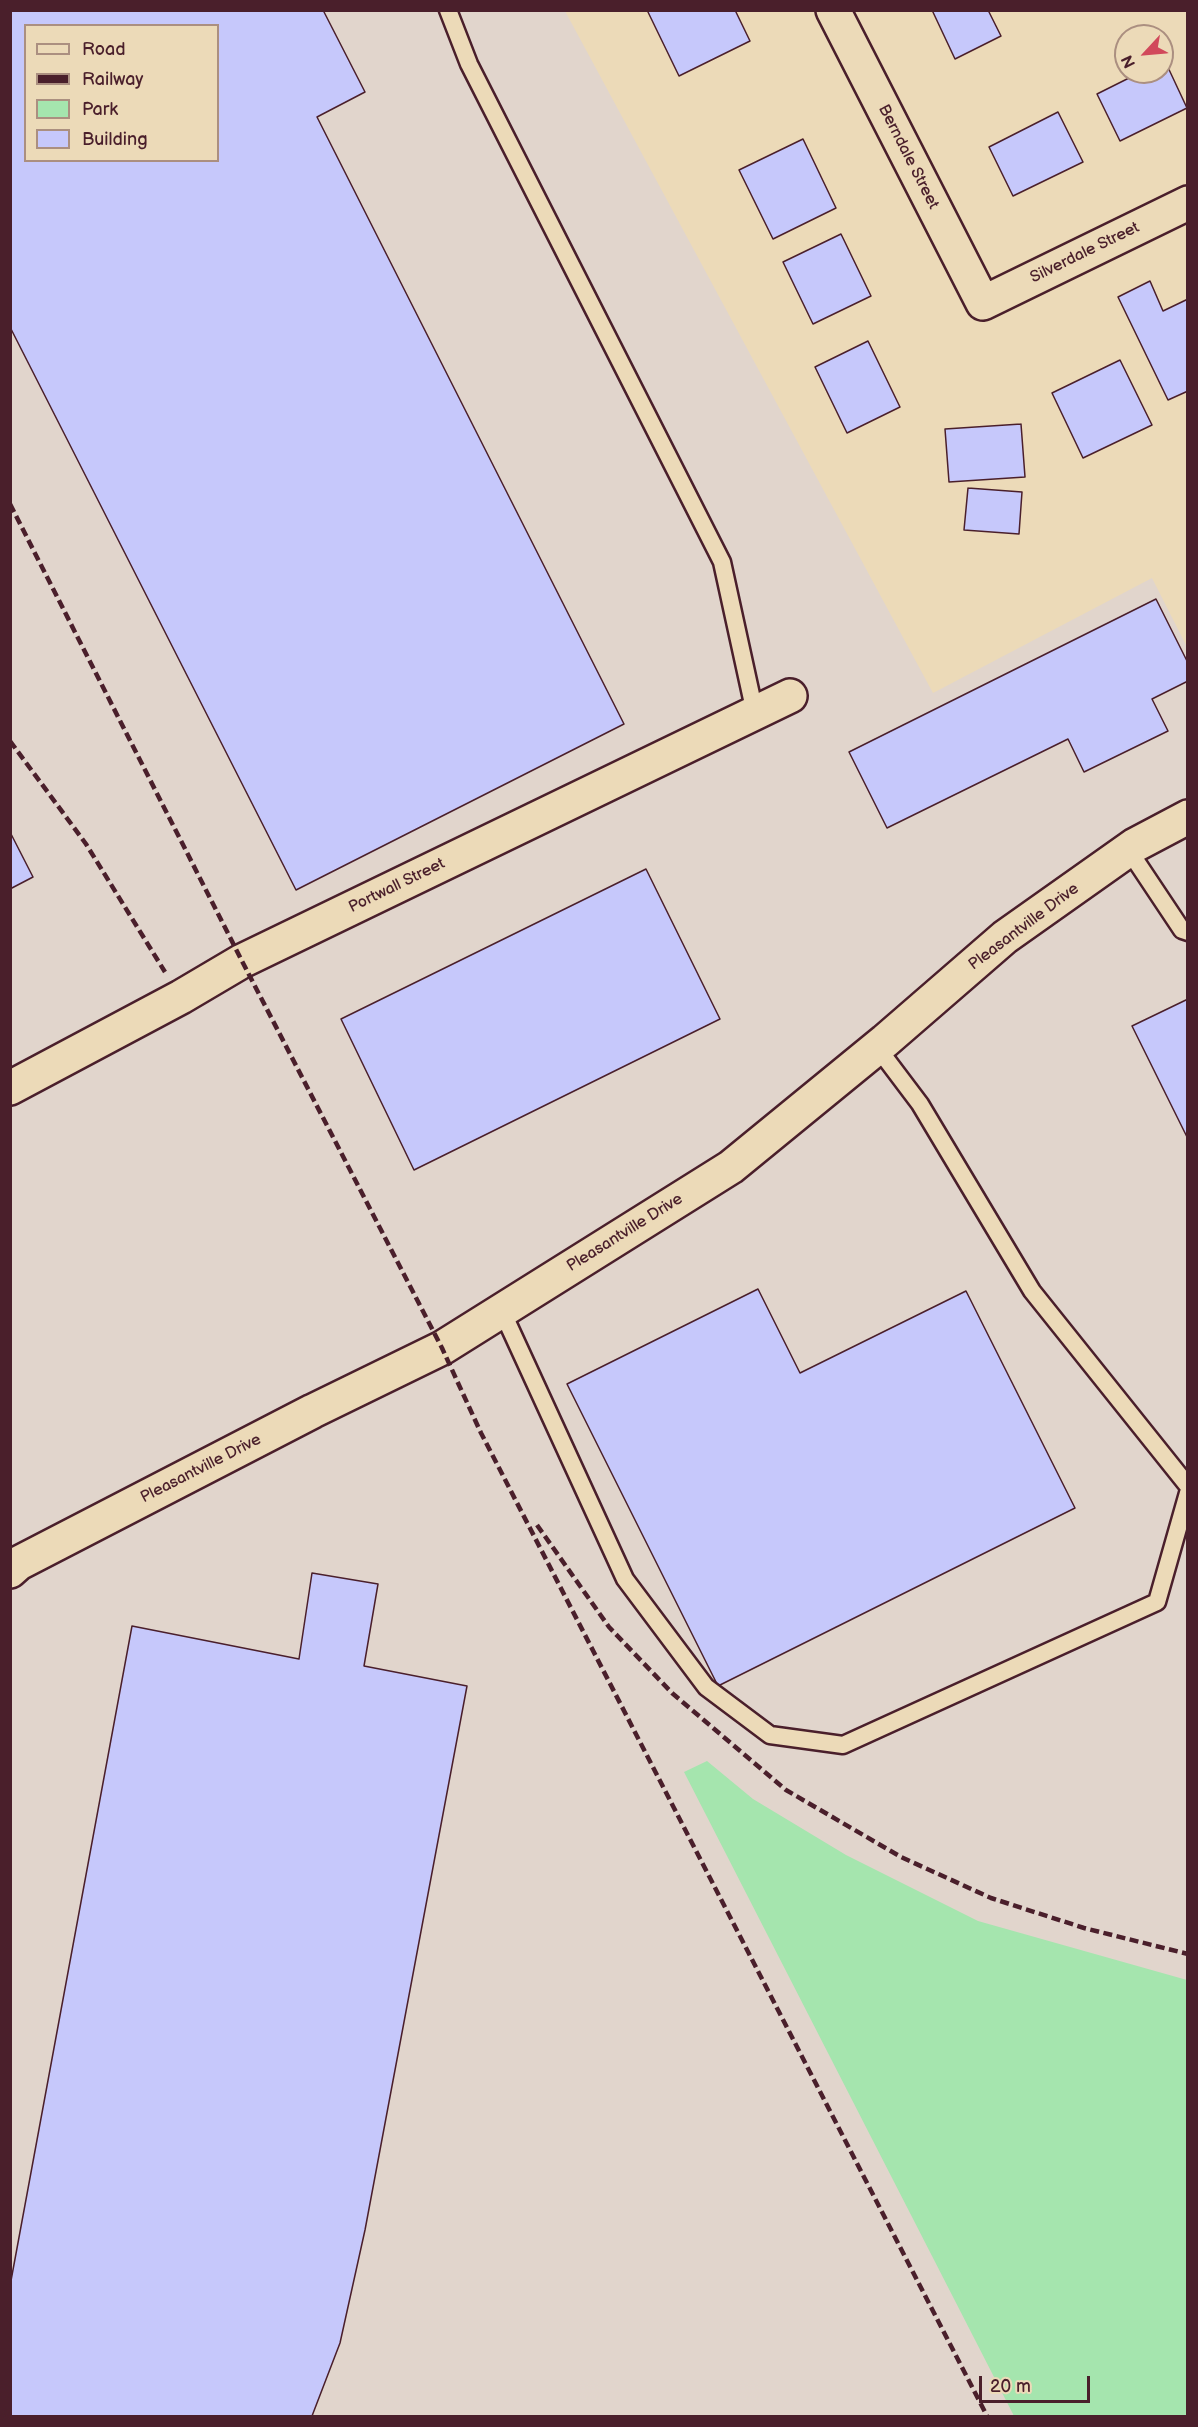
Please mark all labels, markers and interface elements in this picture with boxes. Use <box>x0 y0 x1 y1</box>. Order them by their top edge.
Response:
legend <box>24 24 219 162</box>
north arrow <box>1114 24 1174 84</box>
text: Road <box>82 39 126 60</box>
text: N <box>1118 52 1140 71</box>
text: Railway <box>82 69 144 90</box>
text: Park <box>82 99 118 120</box>
street label: Berndale Street <box>873 102 943 212</box>
text: Building <box>82 129 148 150</box>
street label: Silverdale Street <box>1027 218 1143 288</box>
street label: Portwall Street <box>346 854 448 918</box>
street label: Pleasantville Drive <box>965 879 1083 975</box>
street label: Pleasantville Drive <box>564 1190 686 1276</box>
street label: Pleasantville Drive <box>137 1430 265 1508</box>
scale bar <box>982 2364 1093 2402</box>
text: 20 m <box>990 2376 1031 2397</box>

